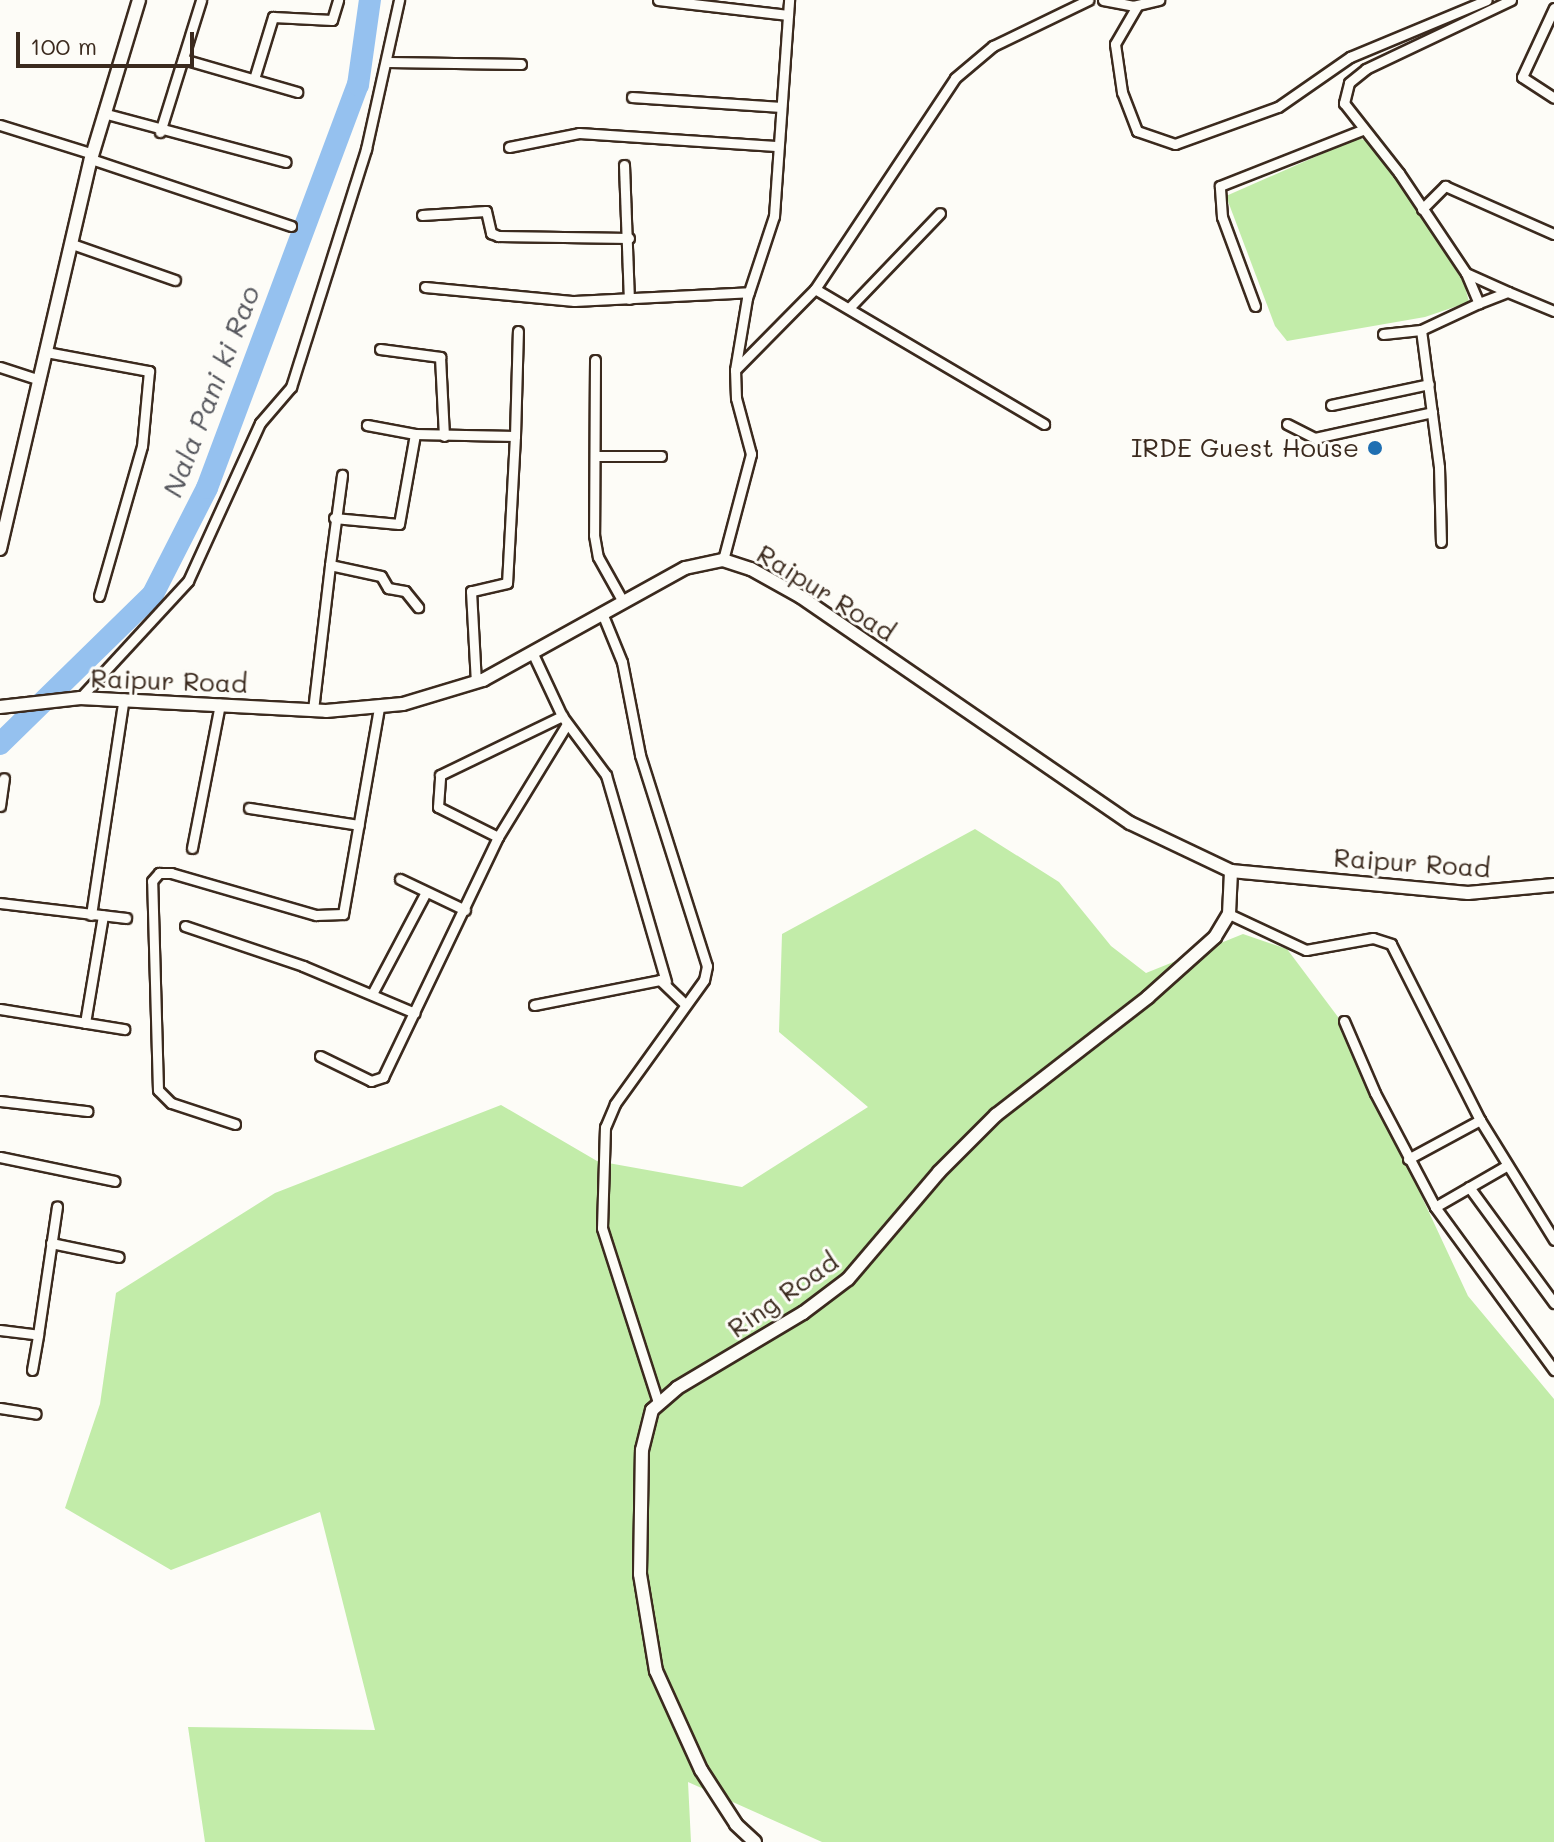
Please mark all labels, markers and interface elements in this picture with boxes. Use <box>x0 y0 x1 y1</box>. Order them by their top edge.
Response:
scale bar <box>20 16 198 66</box>
text: 100 m <box>30 30 97 61</box>
water label: Nala Pani ki Rao <box>154 281 266 501</box>
place label: IRDE Guest House <box>1131 432 1359 464</box>
marker: IRDE Guest House <box>1366 439 1384 457</box>
street label: Raipur Road <box>751 538 901 648</box>
street label: Raipur Road <box>90 663 248 699</box>
street label: Raipur Road <box>1332 842 1492 884</box>
street label: Ring Road <box>722 1246 844 1344</box>

